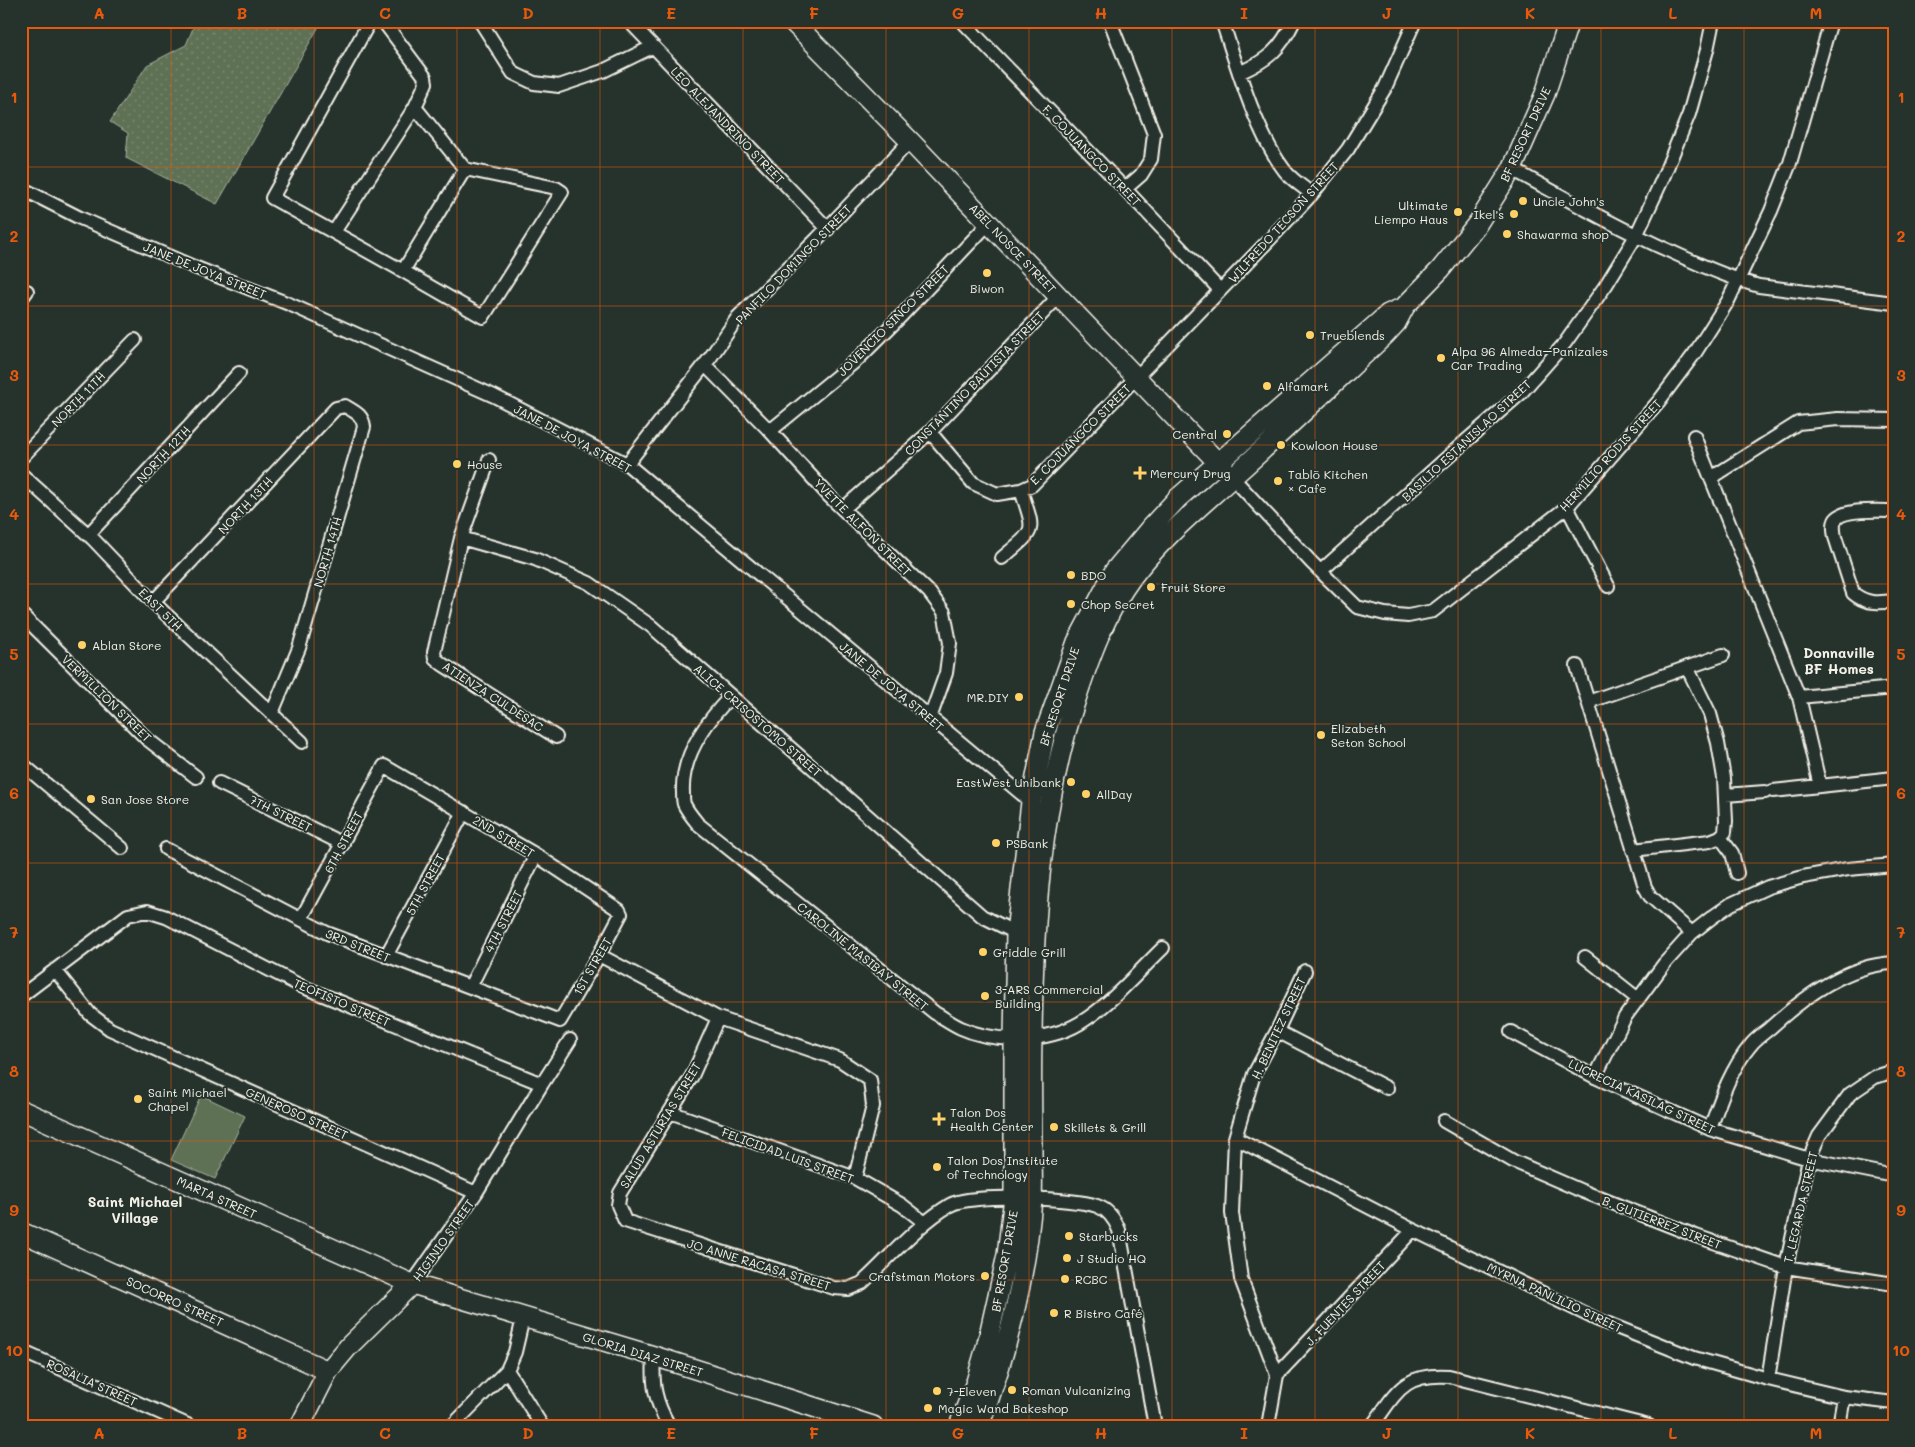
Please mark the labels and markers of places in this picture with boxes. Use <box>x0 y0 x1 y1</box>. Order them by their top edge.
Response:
place label: Uncle John's <box>1533 193 1605 209</box>
marker: Uncle John's <box>1517 195 1529 207</box>
place label: Ultimate Liempo Haus <box>1374 197 1448 227</box>
marker: Ultimate Liempo Haus <box>1452 206 1464 218</box>
place label: Ikel's <box>1473 206 1504 222</box>
marker: Ikel's <box>1508 208 1520 220</box>
place label: Shawarma shop <box>1517 226 1609 242</box>
marker: Shawarma shop <box>1501 228 1513 240</box>
marker: Biwon <box>981 267 993 279</box>
place label: Biwon <box>970 280 1004 296</box>
place label: Trueblends <box>1320 327 1385 343</box>
marker: Trueblends <box>1304 329 1316 341</box>
place label: Alpa 96 Almeda–Panizales Car Trading <box>1451 343 1608 373</box>
marker: Alpa 96 Almeda–Panizales Car Trading <box>1435 352 1447 364</box>
place label: Alfamart <box>1277 378 1329 394</box>
marker: Alfamart <box>1261 380 1273 392</box>
place label: Central <box>1173 426 1217 442</box>
marker: Central <box>1221 428 1233 440</box>
place label: Kowloon House <box>1291 437 1378 453</box>
marker: Kowloon House <box>1275 439 1287 451</box>
place label: House <box>467 456 503 472</box>
marker: House <box>451 458 463 470</box>
place label: Mercury Drug <box>1150 465 1231 481</box>
place label: Tablō Kitchen × Cafe <box>1288 466 1368 496</box>
marker: Mercury Drug <box>1134 467 1146 479</box>
marker: Tablō Kitchen × Cafe <box>1272 475 1284 487</box>
place label: BDO <box>1081 567 1106 583</box>
marker: BDO <box>1065 569 1077 581</box>
place label: Fruit Store <box>1161 579 1226 595</box>
marker: Fruit Store <box>1145 581 1157 593</box>
place label: Chop Secret <box>1081 596 1155 612</box>
marker: Chop Secret <box>1065 598 1077 610</box>
place label: Ablan Store <box>92 637 162 653</box>
marker: Ablan Store <box>76 639 88 651</box>
place label: MR.DIY <box>967 689 1009 705</box>
marker: MR.DIY <box>1013 691 1025 703</box>
place label: Elizabeth Seton School <box>1331 720 1406 750</box>
marker: Elizabeth Seton School <box>1315 729 1327 741</box>
place label: EastWest Unibank <box>956 774 1061 790</box>
marker: EastWest Unibank <box>1065 776 1077 788</box>
place label: AllDay <box>1096 786 1132 802</box>
marker: AllDay <box>1080 788 1092 800</box>
place label: San Jose Store <box>101 791 189 807</box>
marker: San Jose Store <box>85 793 97 805</box>
place label: PSBank <box>1006 835 1048 851</box>
marker: PSBank <box>990 837 1002 849</box>
place label: Griddle Grill <box>993 944 1066 960</box>
marker: Griddle Grill <box>977 946 989 958</box>
place label: 3-ARS Commercial Building <box>995 981 1103 1011</box>
marker: 3-ARS Commercial Building <box>979 990 991 1002</box>
place label: Saint Michael Chapel <box>148 1084 227 1114</box>
marker: Saint Michael Chapel <box>132 1093 144 1105</box>
place label: Talon Dos Health Center <box>950 1104 1034 1134</box>
marker: Talon Dos Health Center <box>932 1112 946 1126</box>
place label: Skillets & Grill <box>1064 1119 1146 1135</box>
marker: Skillets & Grill <box>1048 1121 1060 1133</box>
place label: Talon Dos Institute of Technology <box>947 1152 1058 1182</box>
marker: Talon Dos Institute of Technology <box>931 1161 943 1173</box>
place label: Starbucks <box>1079 1228 1138 1244</box>
marker: Starbucks <box>1063 1230 1075 1242</box>
place label: J Studio HQ <box>1077 1250 1146 1266</box>
marker: J Studio HQ <box>1061 1252 1073 1264</box>
place label: Crafstman Motors <box>869 1268 975 1284</box>
marker: Crafstman Motors <box>979 1270 991 1282</box>
place label: RCBC <box>1075 1271 1108 1287</box>
marker: RCBC <box>1059 1273 1071 1285</box>
place label: R Bistro Café <box>1064 1305 1142 1321</box>
marker: R Bistro Café <box>1048 1307 1060 1319</box>
place label: Roman Vulcanizing <box>1022 1382 1130 1398</box>
place label: 7-Eleven <box>947 1383 996 1399</box>
marker: Roman Vulcanizing <box>1006 1384 1018 1396</box>
marker: 7-Eleven <box>931 1385 943 1397</box>
place label: Magic Wand Bakeshop <box>938 1400 1069 1416</box>
marker: Magic Wand Bakeshop <box>922 1402 934 1414</box>

